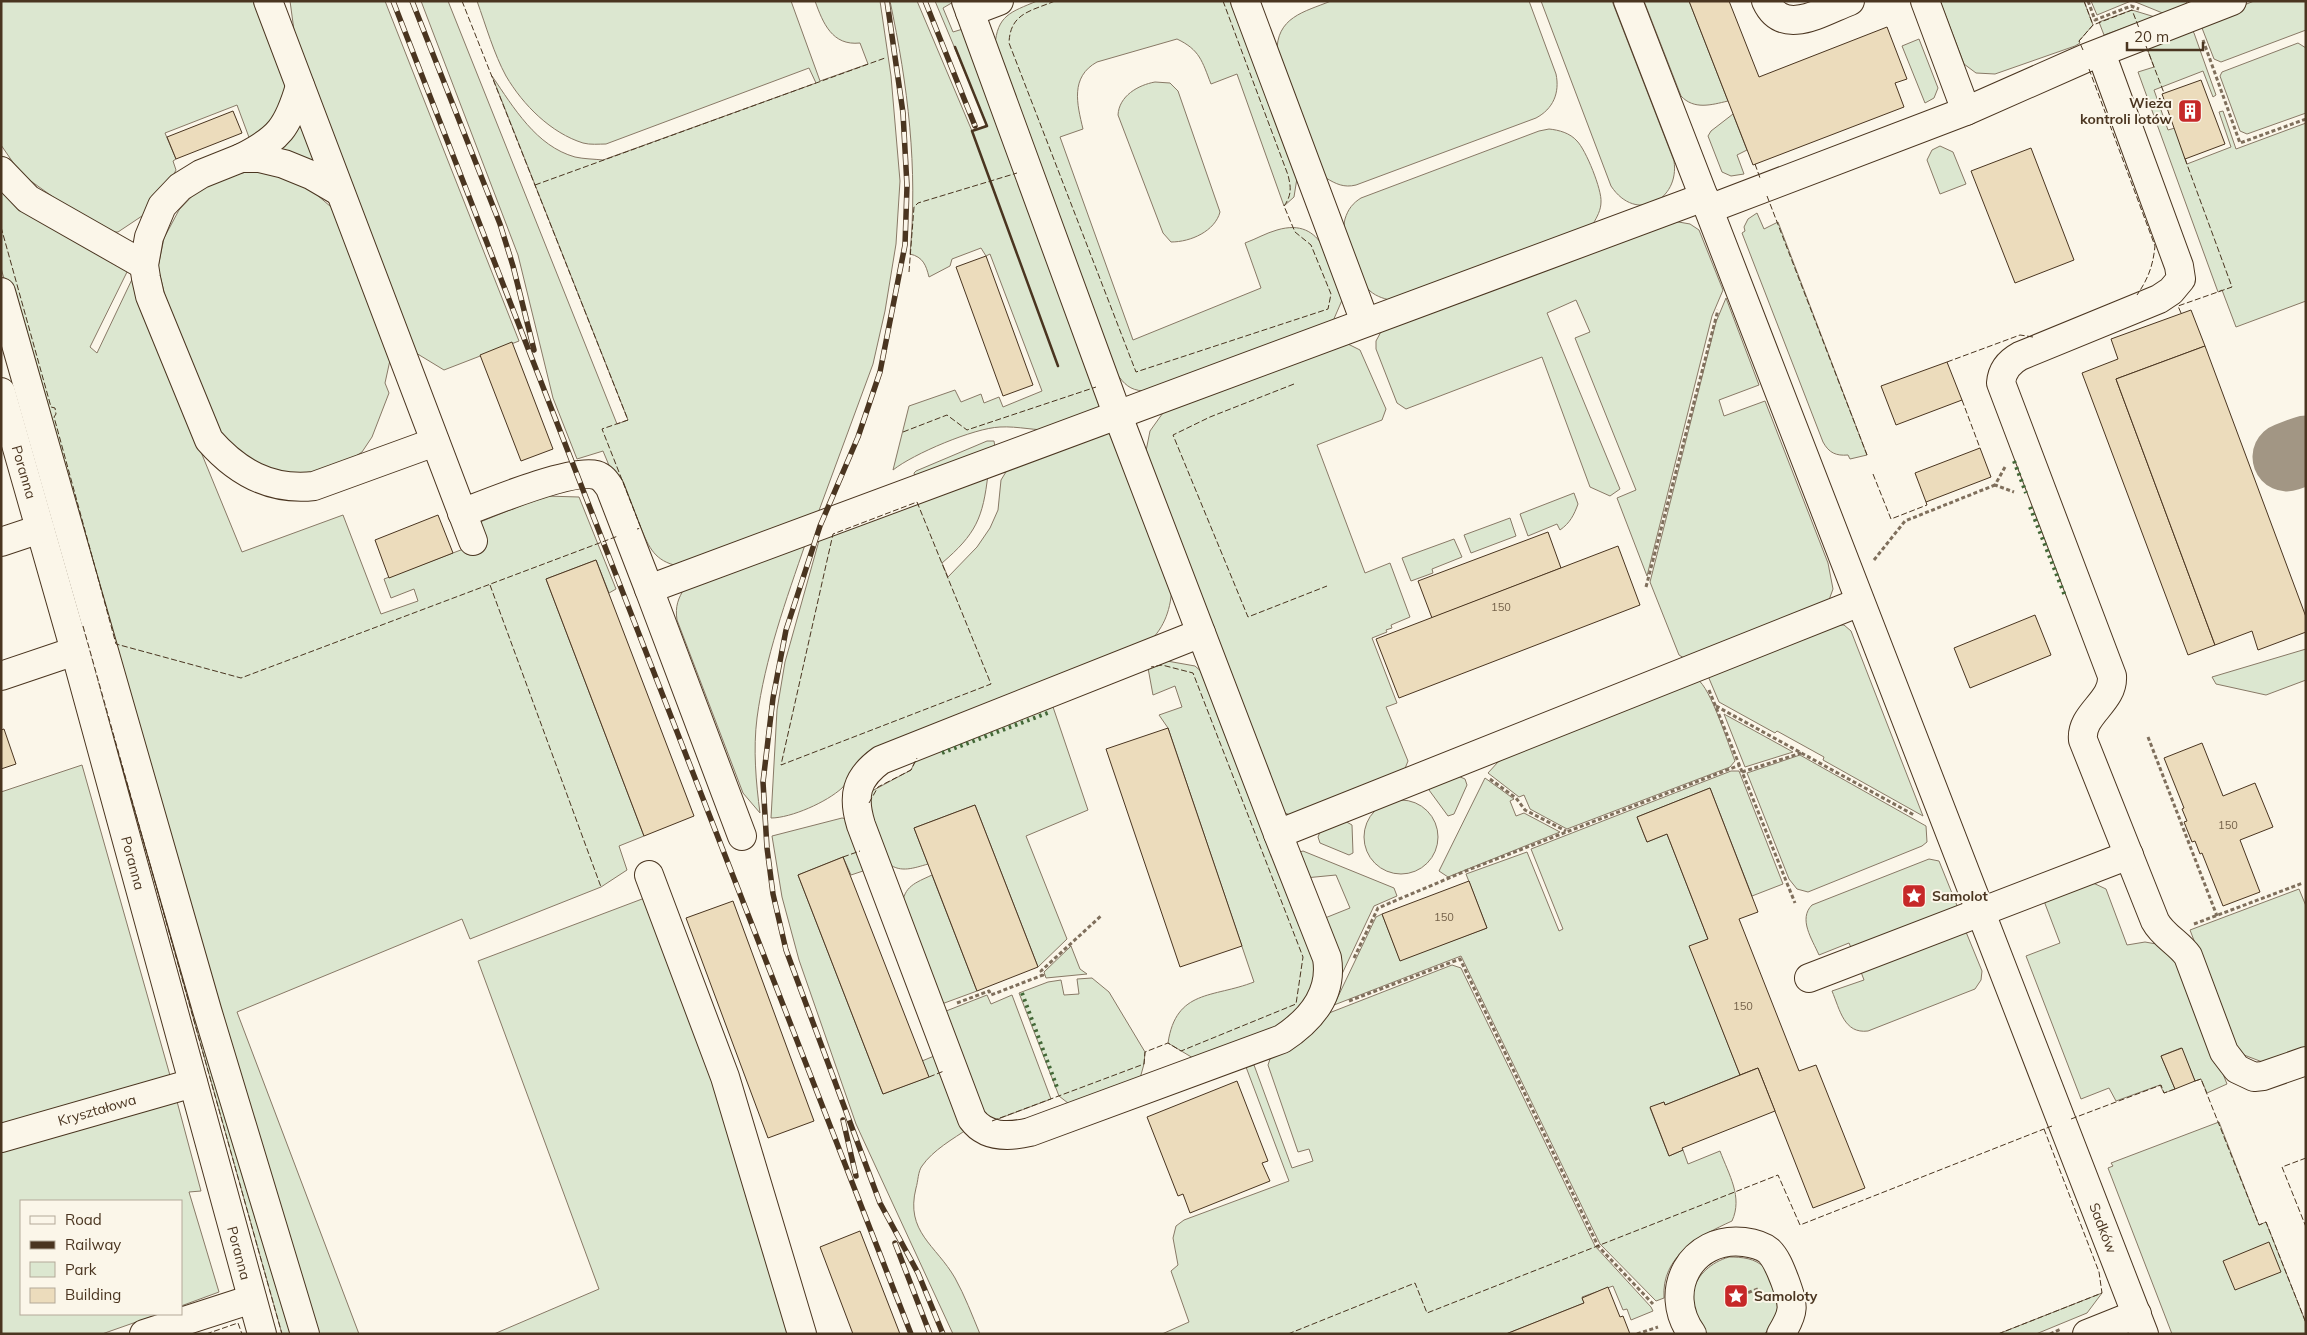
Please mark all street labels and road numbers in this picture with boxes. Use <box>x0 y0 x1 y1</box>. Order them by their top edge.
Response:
street label: Poranna <box>8 443 40 501</box>
street label: Poranna <box>117 834 149 892</box>
street label: Kryształowa <box>56 1090 138 1130</box>
street label: Sadków <box>2085 1200 2121 1256</box>
street label: Poranna <box>223 1224 255 1282</box>

